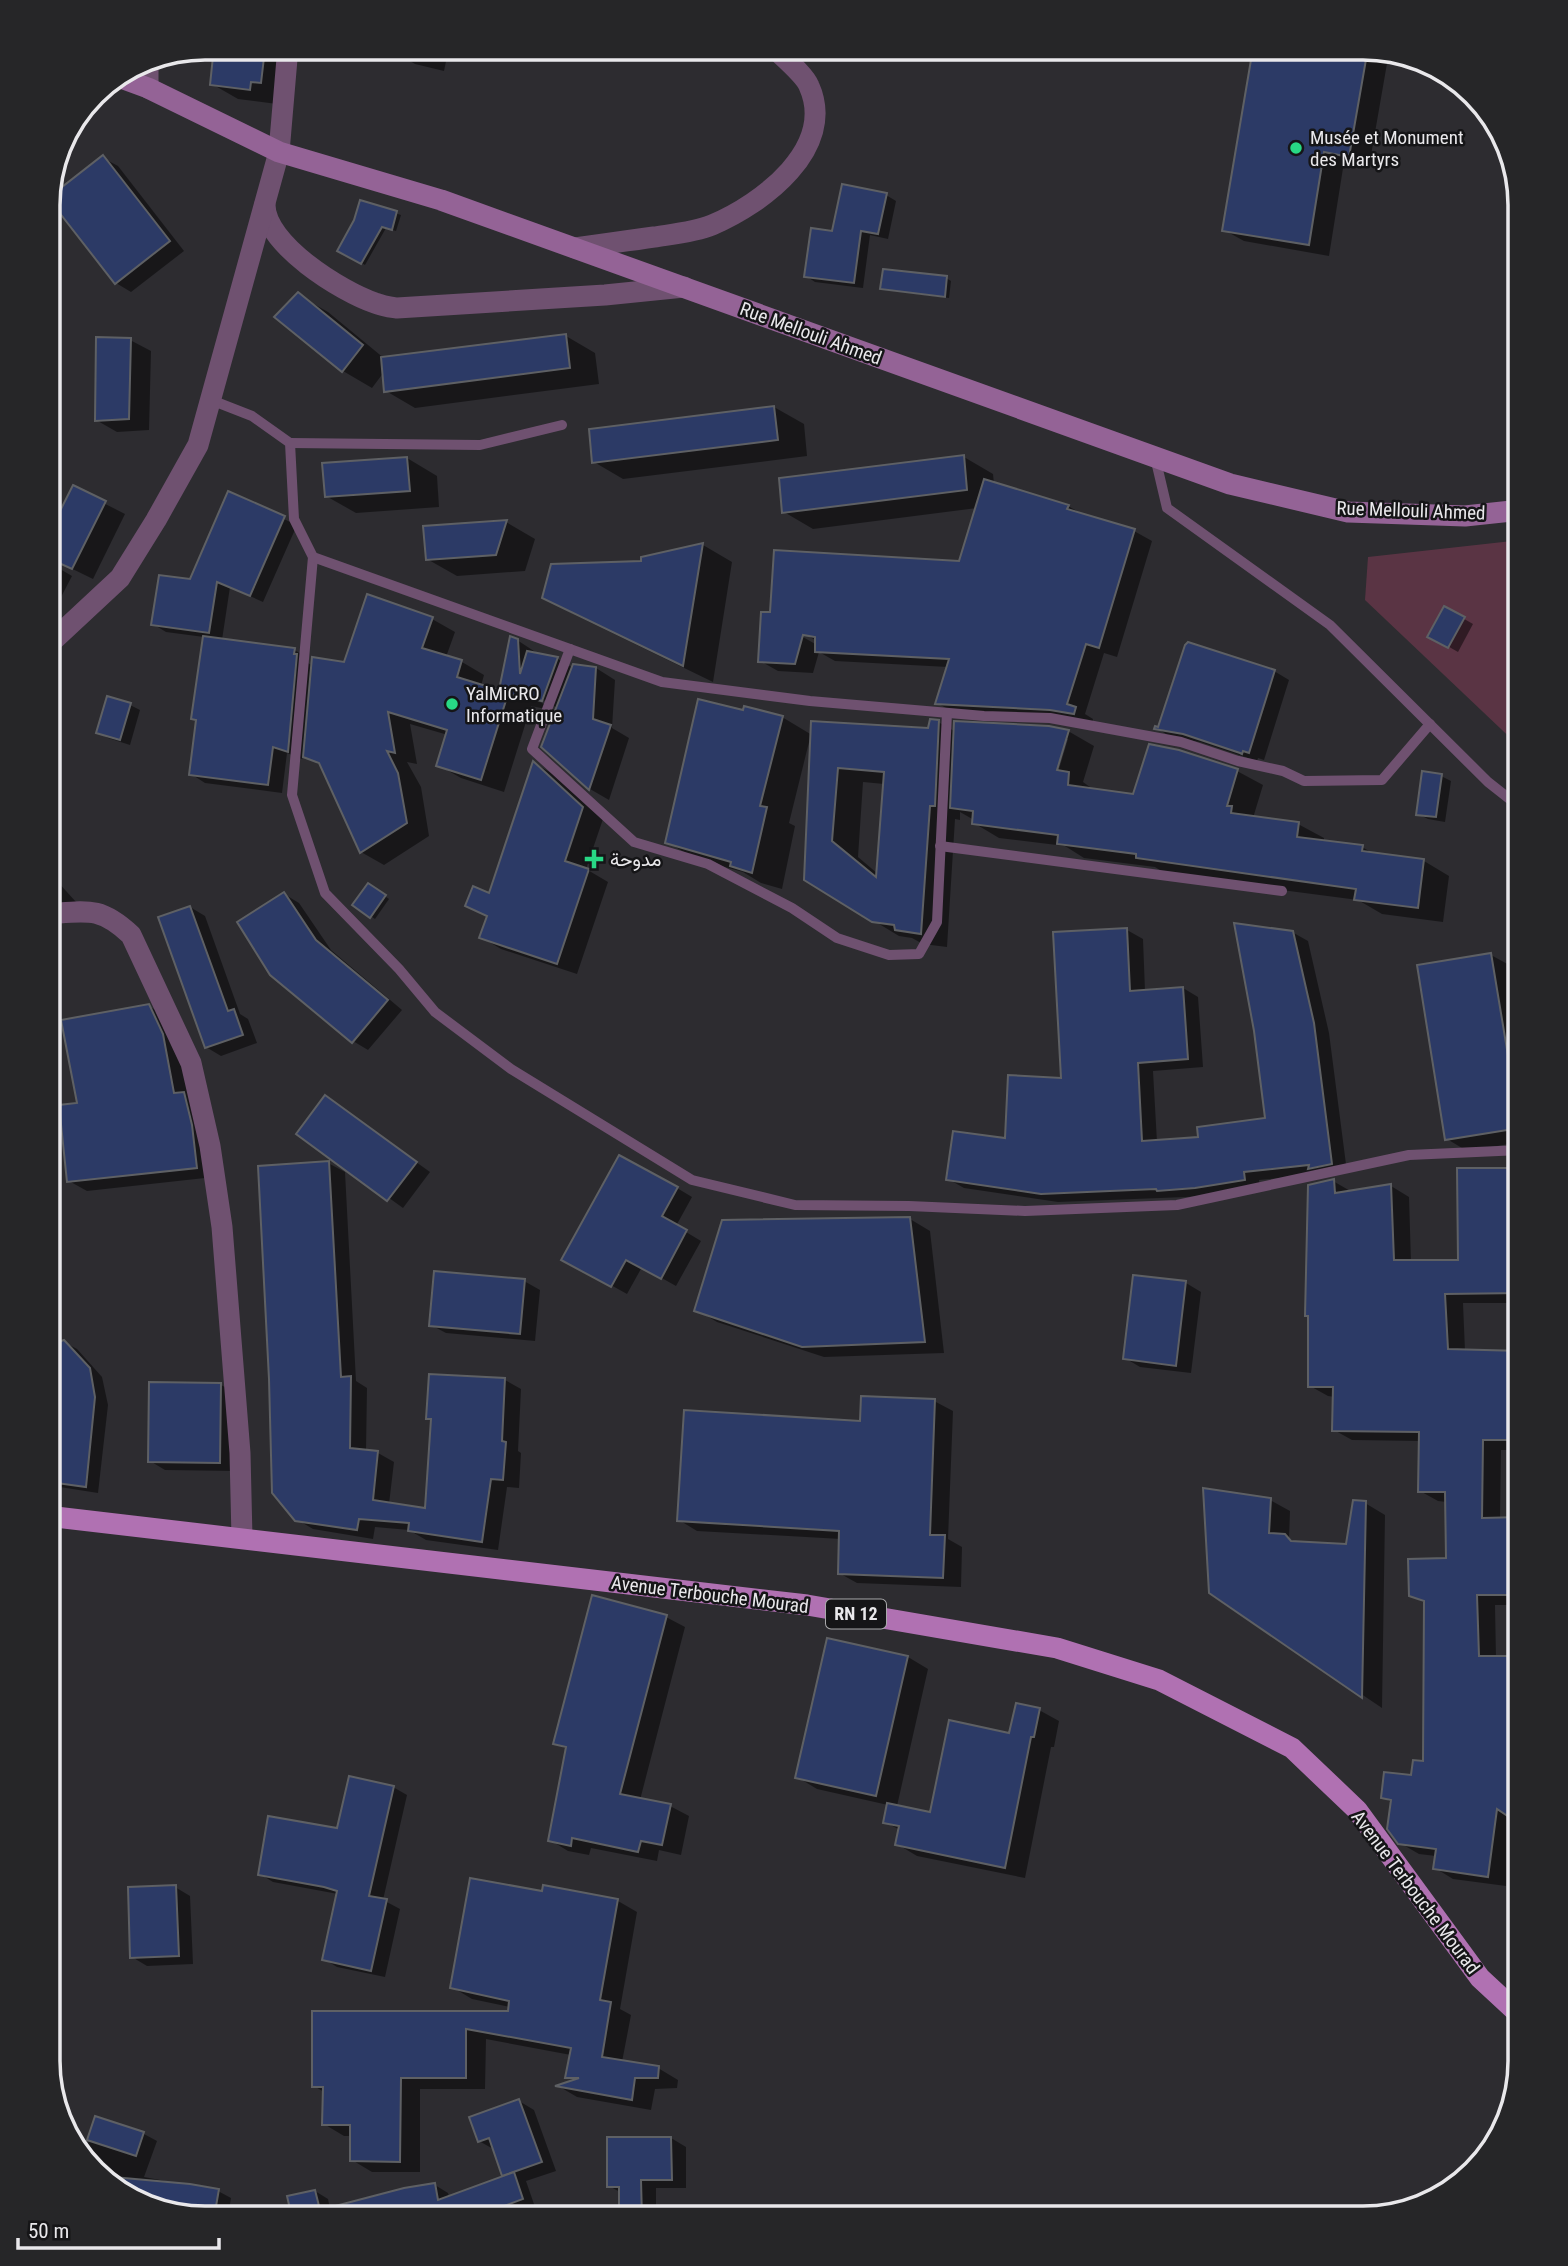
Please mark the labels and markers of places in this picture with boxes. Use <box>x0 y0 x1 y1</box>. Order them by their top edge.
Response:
place label: Musée et Monument des Martyrs <box>1310 126 1464 171</box>
marker: Musée et Monument des Martyrs <box>1288 140 1304 156</box>
place label: YalMiCRO Informatique <box>466 682 562 727</box>
marker: YalMiCRO Informatique <box>444 696 460 712</box>
place label: مدوحة <box>610 848 661 871</box>
marker: مدوحة <box>584 849 604 869</box>

